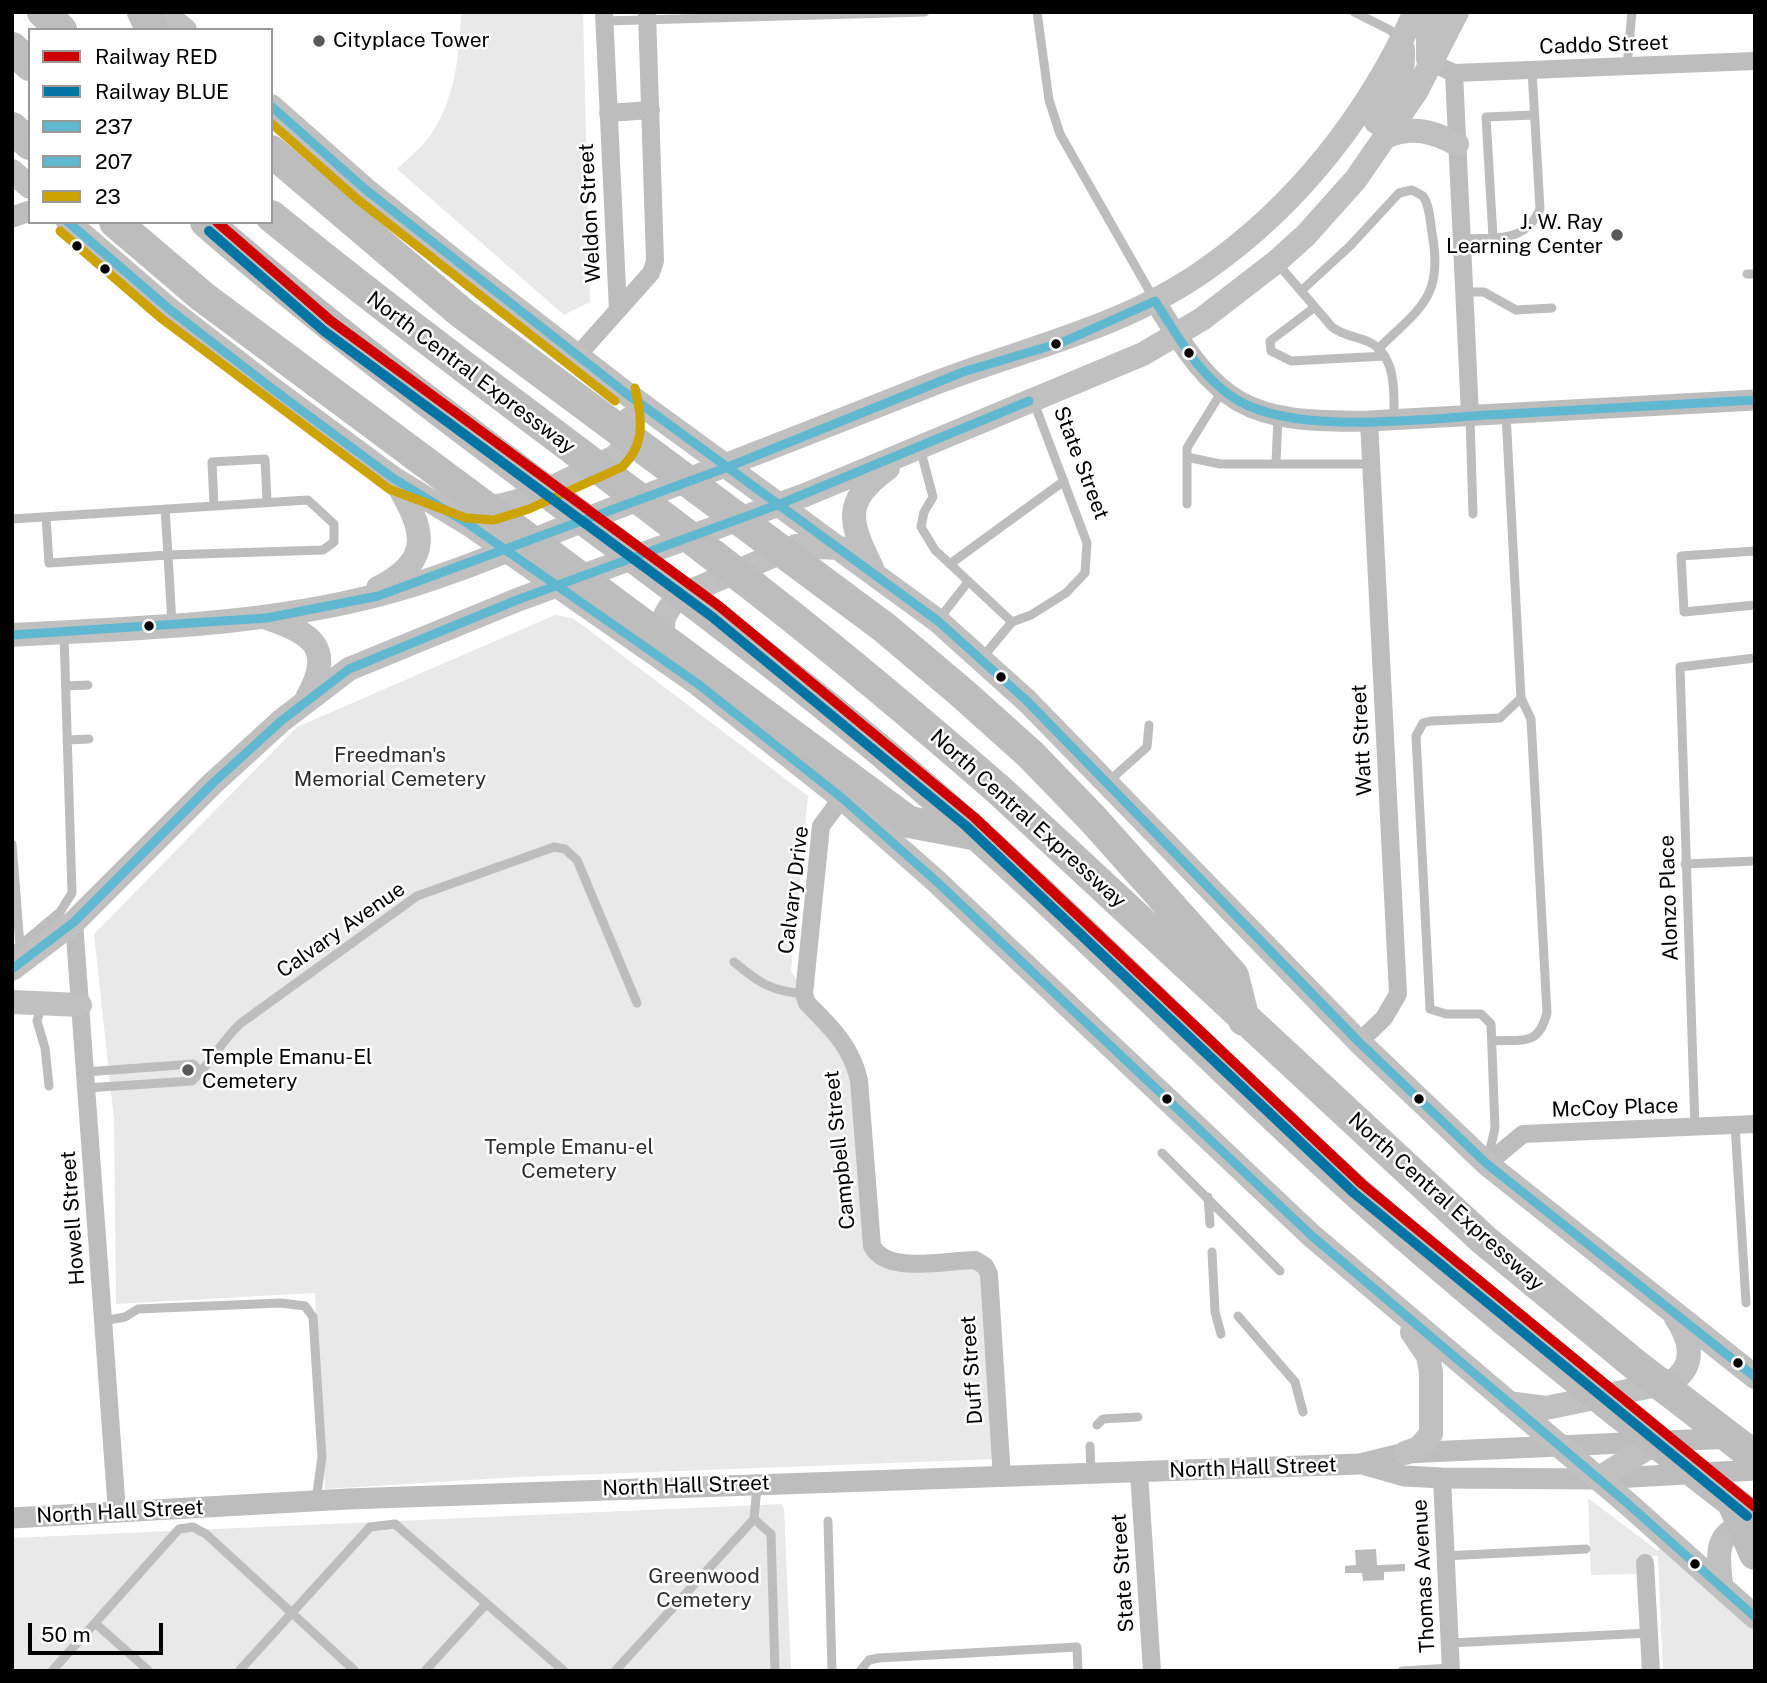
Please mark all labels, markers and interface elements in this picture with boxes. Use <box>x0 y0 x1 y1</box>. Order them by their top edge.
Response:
legend <box>28 28 273 224</box>
place label: Cityplace Tower <box>333 28 490 54</box>
street label: Caddo Street <box>1539 30 1669 60</box>
marker: Cityplace Tower <box>311 33 327 49</box>
text: Railway RED <box>95 44 217 69</box>
text: Railway BLUE <box>95 79 229 104</box>
text: 237 <box>95 114 133 139</box>
street label: Weldon Street <box>574 143 606 283</box>
text: 207 <box>95 149 133 174</box>
text: 23 <box>95 184 121 209</box>
place label: J. W. Ray Learning Center <box>1446 210 1603 260</box>
marker: J. W. Ray Learning Center <box>1609 227 1625 243</box>
unlabelled marker <box>70 239 84 253</box>
unlabelled marker <box>98 262 112 276</box>
street label: North Central Expressway <box>362 286 580 460</box>
unlabelled marker <box>1049 337 1063 351</box>
unlabelled marker <box>1182 346 1196 360</box>
street label: State Street <box>1048 403 1114 523</box>
unlabelled marker <box>142 619 156 633</box>
unlabelled marker <box>994 670 1008 684</box>
street label: Watt Street <box>1346 683 1378 797</box>
street label: North Central Expressway <box>925 724 1131 914</box>
park label: Freedman's Memorial Cemetery <box>294 743 486 793</box>
street label: Calvary Drive <box>774 824 814 956</box>
street label: Alonzo Place <box>1654 835 1684 961</box>
street label: Calvary Avenue <box>272 876 410 984</box>
place label: Temple Emanu-El Cemetery <box>202 1045 372 1095</box>
marker: Temple Emanu-El Cemetery <box>180 1062 196 1078</box>
street label: Campbell Street <box>819 1069 861 1231</box>
unlabelled marker <box>1160 1092 1174 1106</box>
unlabelled marker <box>1412 1092 1426 1106</box>
street label: McCoy Place <box>1551 1093 1679 1123</box>
street label: North Central Expressway <box>1343 1107 1549 1297</box>
park label: Temple Emanu-el Cemetery <box>484 1135 654 1185</box>
street label: Howell Street <box>56 1150 90 1286</box>
street label: Duff Street <box>956 1315 988 1425</box>
unlabelled marker <box>1731 1356 1745 1370</box>
street label: North Hall Street <box>1169 1452 1337 1484</box>
street label: North Hall Street <box>602 1470 770 1502</box>
street label: North Hall Street <box>36 1495 204 1529</box>
street label: Thomas Avenue <box>1407 1498 1441 1654</box>
street label: State Street <box>1106 1513 1140 1633</box>
unlabelled marker <box>1688 1557 1702 1571</box>
park label: Greenwood Cemetery <box>648 1564 760 1614</box>
scale bar <box>32 1610 166 1654</box>
text: 50 m <box>41 1622 91 1647</box>

